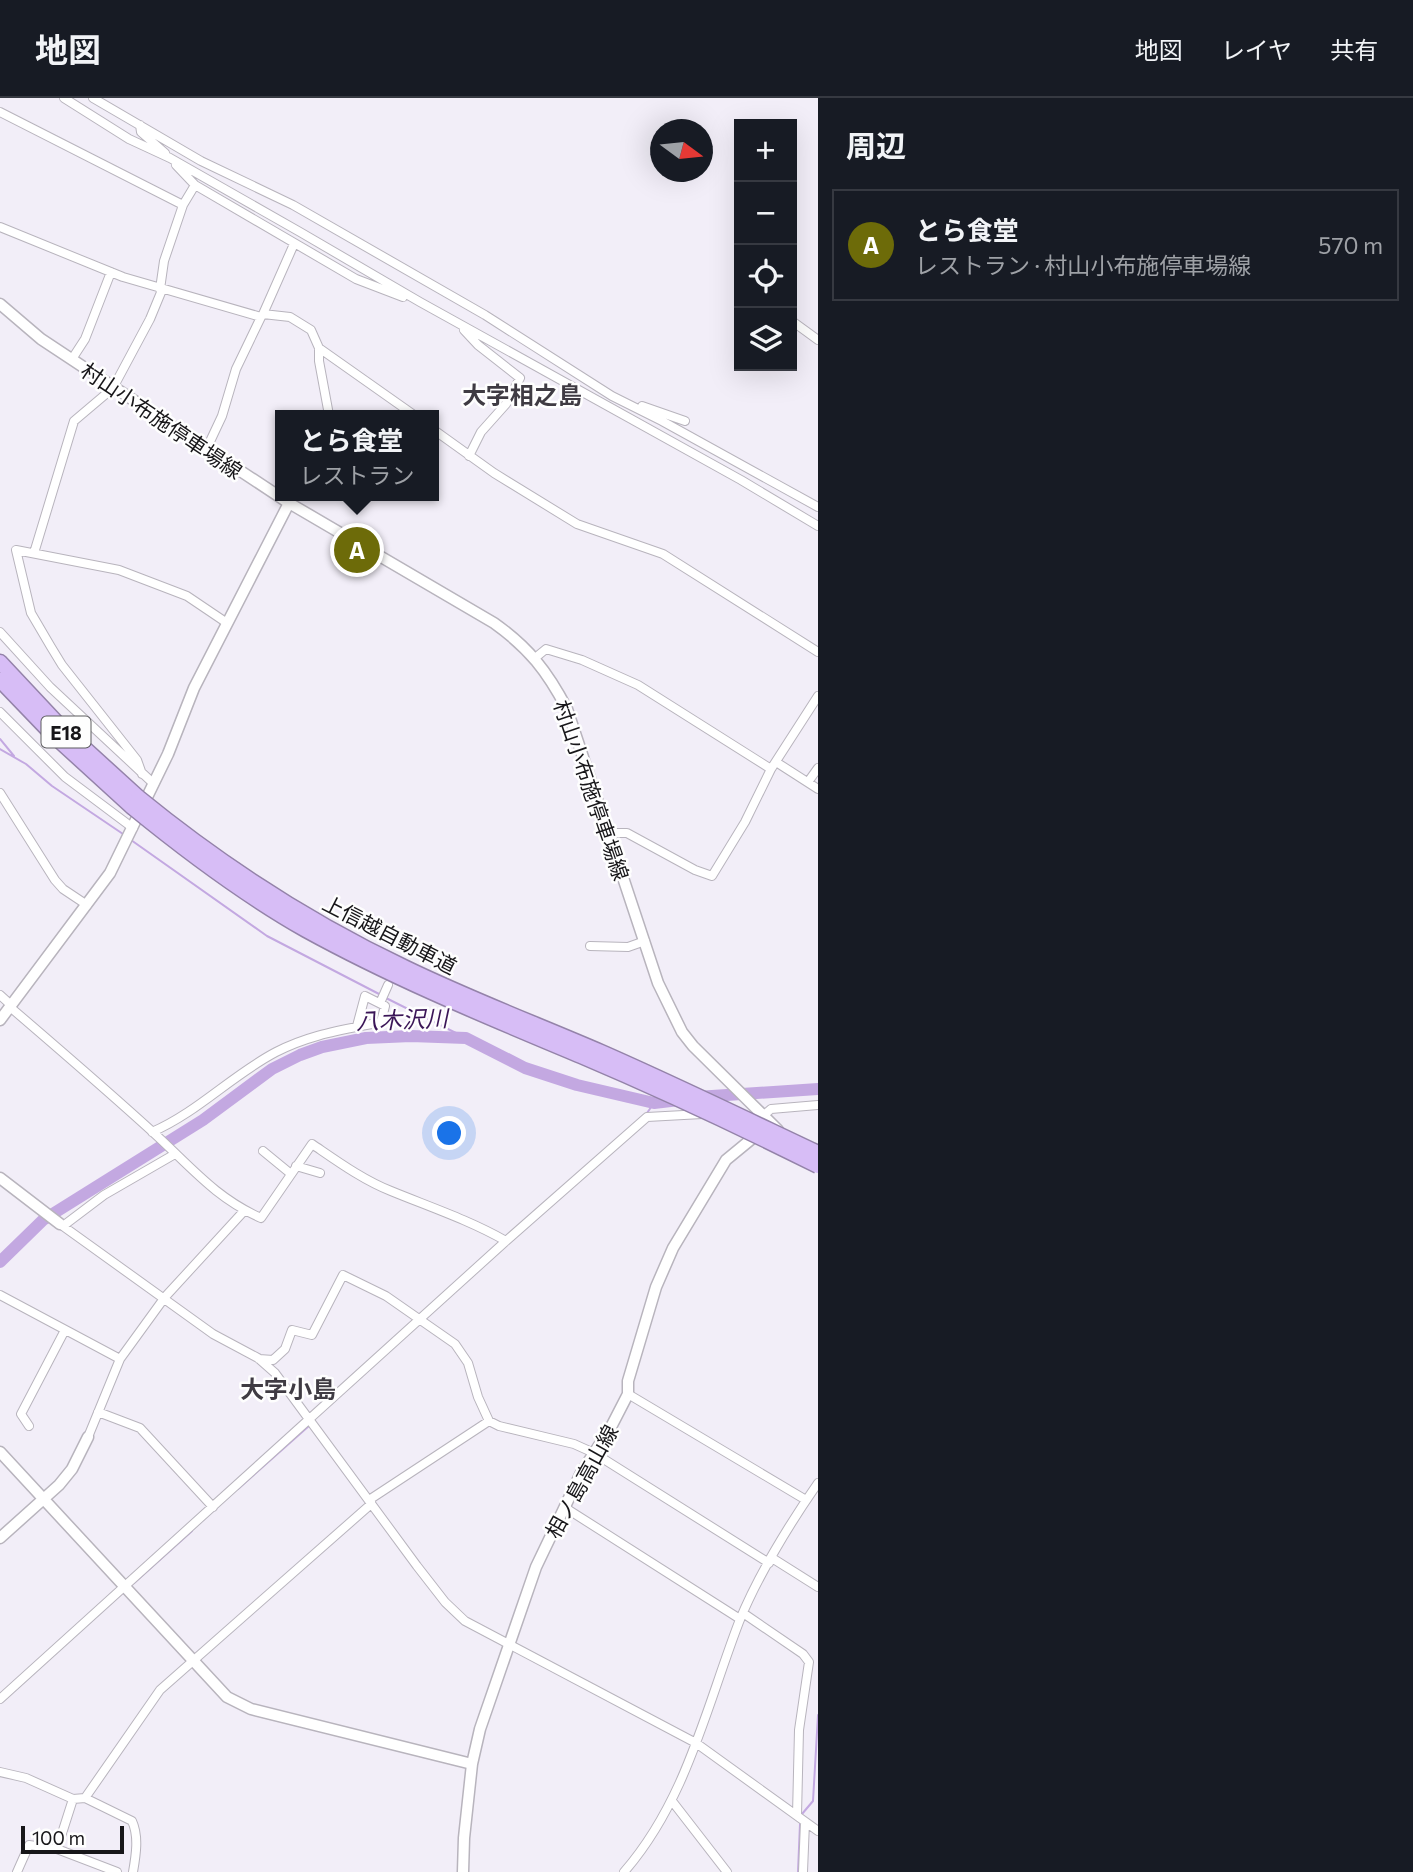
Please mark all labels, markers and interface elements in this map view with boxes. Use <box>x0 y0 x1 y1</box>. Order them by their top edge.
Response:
text: 地図 <box>35 28 101 69</box>
text: 地図 <box>1135 35 1183 64</box>
text: レイヤ <box>1221 35 1292 64</box>
text: 共有 <box>1330 35 1378 64</box>
north arrow <box>650 119 713 182</box>
map controls <box>734 119 797 371</box>
button: + <box>734 119 797 182</box>
text: 周辺 <box>846 126 906 163</box>
button: − <box>734 182 797 245</box>
text: とら食堂 <box>915 214 1019 245</box>
text: A <box>863 231 879 259</box>
text: 570 m <box>1318 231 1383 259</box>
button: locate <box>734 245 797 308</box>
text: レストラン · 村山小布施停車場線 <box>915 251 1251 279</box>
button: layers <box>734 308 797 371</box>
street label: 村山小布施停車場線 <box>77 357 247 483</box>
district label: 大字相之島 <box>462 380 582 409</box>
popup <box>275 410 439 501</box>
text: とら食堂 <box>300 424 404 455</box>
text: レストラン <box>300 461 415 489</box>
pin: A <box>334 524 380 576</box>
street label: 村山小布施停車場線 <box>549 697 635 883</box>
road number: E18 <box>42 716 90 748</box>
street label: 上信越自動車道 <box>319 889 461 979</box>
water label: 八木沢川 <box>356 1003 451 1035</box>
your location <box>432 1116 466 1150</box>
district label: 大字小島 <box>240 1374 336 1403</box>
street label: 相ノ島高山線 <box>540 1420 622 1542</box>
scale bar <box>21 1823 124 1855</box>
text: 100 m <box>32 1826 85 1849</box>

